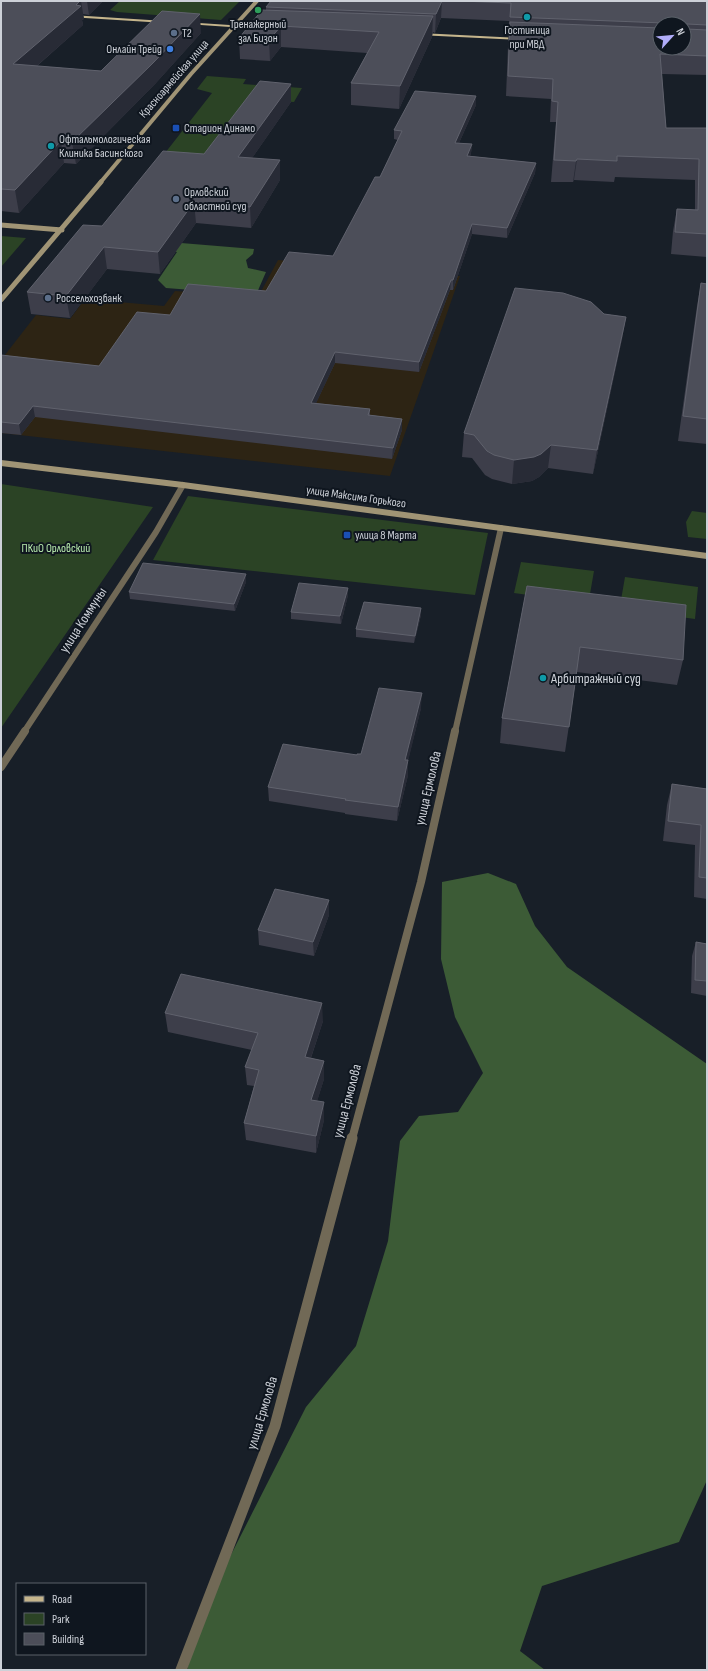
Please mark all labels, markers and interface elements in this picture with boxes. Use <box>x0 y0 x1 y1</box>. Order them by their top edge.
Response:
marker: Тренажерный зал Бизон <box>253 5 263 15</box>
marker: Гостиница при МВД <box>522 12 532 22</box>
north arrow <box>652 16 692 56</box>
place label: Тренажерный зал Бизон <box>230 17 286 46</box>
place label: Гостиница при МВД <box>504 23 550 52</box>
place label: T2 <box>182 26 192 41</box>
text: N <box>673 26 688 37</box>
marker: T2 <box>169 28 179 38</box>
street label: Красноармейская улица <box>136 36 212 121</box>
place label: Онлайн Трейд <box>106 42 162 57</box>
marker: Онлайн Трейд <box>165 44 175 54</box>
place label: Стадион Динамо <box>184 121 255 136</box>
marker: Стадион Динамо <box>171 123 181 133</box>
place label: Офтальмологическая Клиника Басинского <box>59 132 151 161</box>
marker: Офтальмологическая Клиника Басинского <box>46 141 56 151</box>
place label: Орловский областной суд <box>184 185 246 214</box>
marker: Орловский областной суд <box>171 194 181 204</box>
place label: Россельхозбанк <box>56 291 122 306</box>
marker: Россельхозбанк <box>43 293 53 303</box>
street label: улица Максима Горького <box>305 483 407 511</box>
place label: улица 8 Марта <box>355 528 417 543</box>
marker: улица 8 Марта <box>342 530 352 540</box>
park label: ПКиО Орловский <box>22 541 90 556</box>
street label: улица Коммуны <box>56 584 110 656</box>
place label: Арбитражный суд <box>550 670 641 687</box>
marker: Арбитражный суд <box>538 673 548 683</box>
street label: улица Ермолова <box>411 749 445 827</box>
street label: улица Ермолова <box>329 1062 365 1140</box>
street label: улица Ермолова <box>243 1374 281 1452</box>
legend <box>16 1583 146 1655</box>
text: Road <box>52 1592 72 1607</box>
text: Park <box>52 1612 70 1627</box>
text: Building <box>52 1632 84 1647</box>

